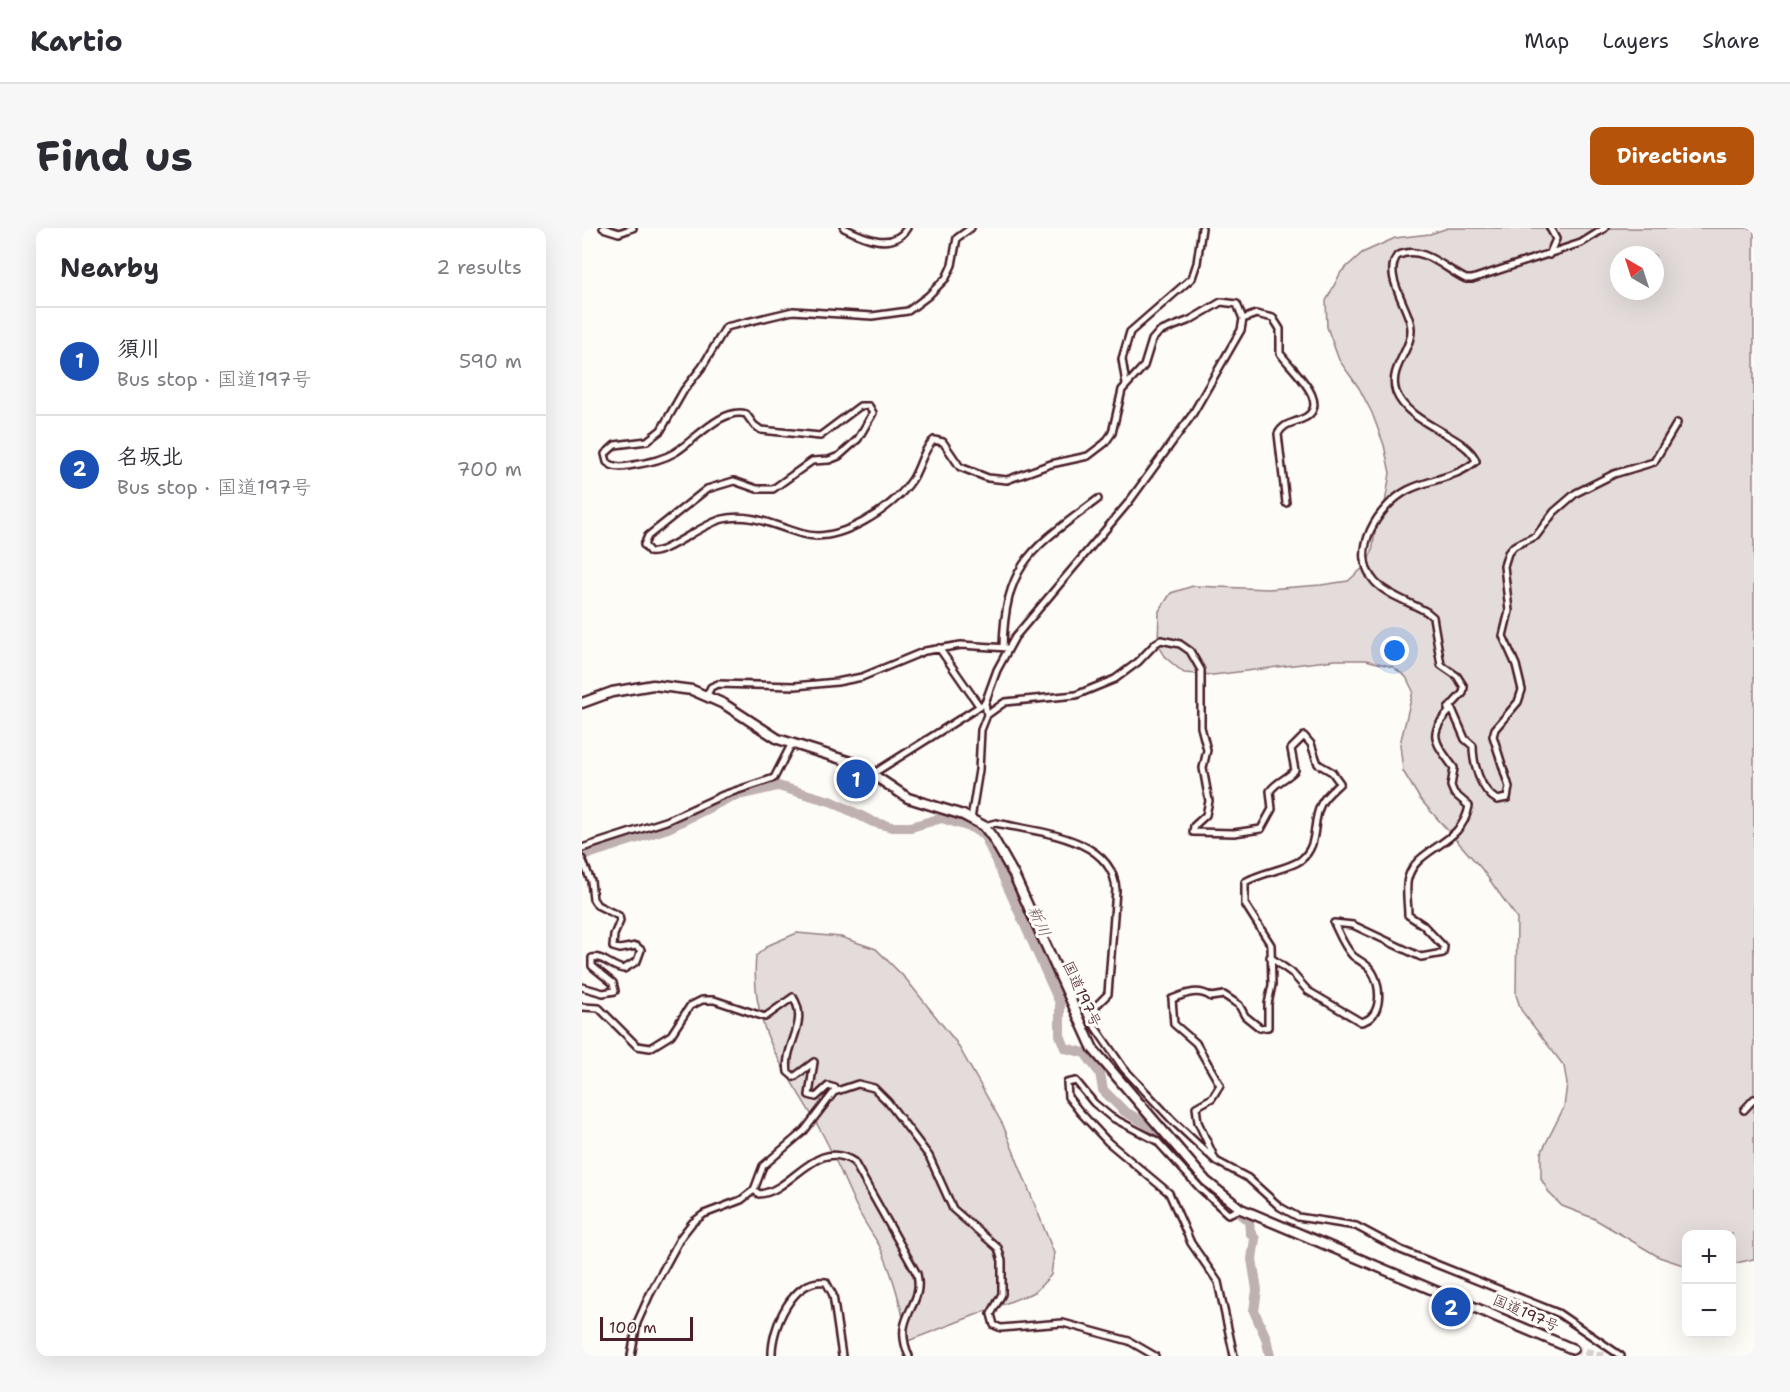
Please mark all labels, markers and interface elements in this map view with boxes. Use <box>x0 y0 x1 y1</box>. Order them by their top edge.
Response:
text: Kartio <box>30 22 123 60</box>
text: Map <box>1524 27 1569 55</box>
text: Layers <box>1602 27 1669 55</box>
text: Share <box>1702 27 1760 55</box>
button: Directions <box>1590 127 1754 185</box>
text: Find us <box>36 128 193 184</box>
north arrow <box>1610 246 1664 300</box>
text: Nearby <box>60 250 159 285</box>
text: 2 results <box>436 254 522 280</box>
text: 須川 <box>117 334 161 363</box>
text: 1 <box>75 348 84 374</box>
text: 590 m <box>459 348 522 374</box>
text: Bus stop · 国道197号 <box>117 366 311 392</box>
text: 名坂北 <box>117 442 183 471</box>
text: 2 <box>73 456 87 482</box>
text: 700 m <box>457 456 522 482</box>
text: Bus stop · 国道197号 <box>117 474 311 500</box>
your location <box>1380 636 1409 665</box>
pin: 1 <box>836 756 876 802</box>
water label: 新川 <box>1023 902 1056 940</box>
street label: 国道197号 <box>1058 958 1106 1030</box>
map controls <box>1682 1230 1736 1338</box>
button: + <box>1682 1230 1736 1284</box>
pin: 2 <box>1432 1284 1470 1330</box>
button: − <box>1682 1284 1736 1338</box>
street label: 国道197号 <box>1490 1289 1562 1337</box>
scale bar <box>600 1314 693 1342</box>
text: 100 m <box>609 1317 657 1338</box>

